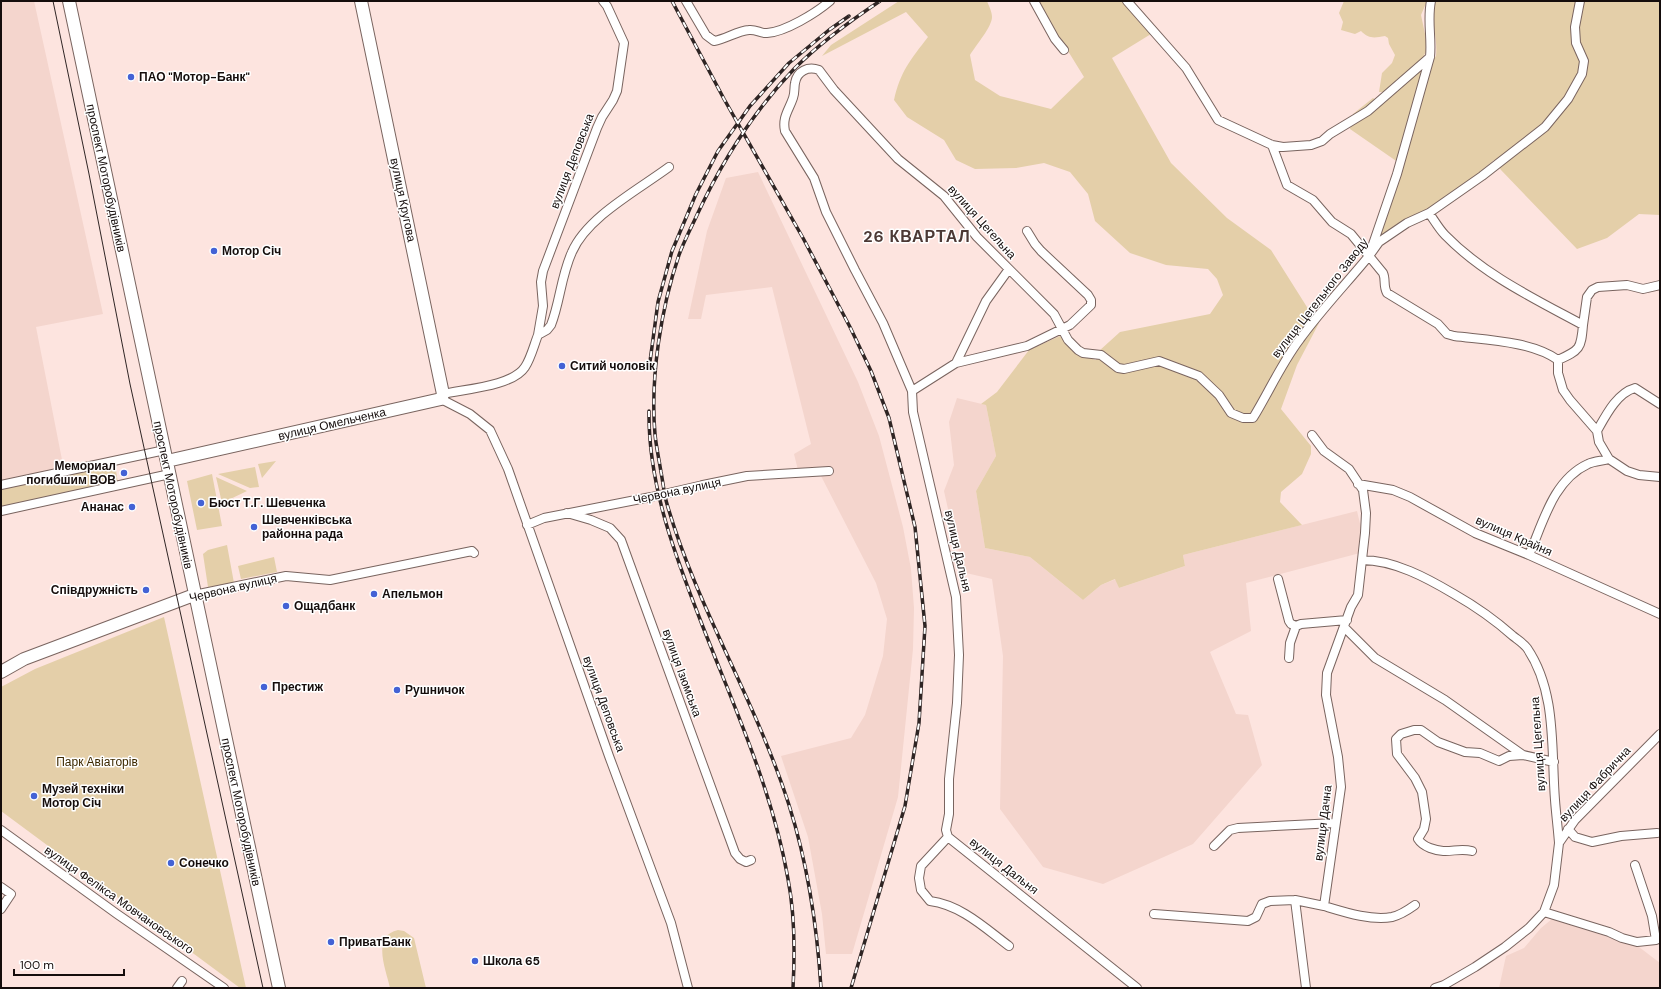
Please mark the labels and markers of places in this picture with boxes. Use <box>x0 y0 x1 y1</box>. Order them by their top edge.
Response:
place label: ПАО "Мотор-Банк" <box>139 69 250 85</box>
marker: ПАО "Мотор-Банк" <box>126 72 136 82</box>
place label: Мотор Січ <box>222 243 281 259</box>
marker: Мотор Січ <box>209 246 219 256</box>
place label: Ситий чоловік <box>570 358 656 374</box>
marker: Ситий чоловік <box>557 361 567 371</box>
place label: Мемориал погибшим ВОВ <box>26 458 116 488</box>
marker: Мемориал погибшим ВОВ <box>119 468 129 478</box>
place label: Бюст Т.Г. Шевченка <box>209 495 326 511</box>
marker: Бюст Т.Г. Шевченка <box>196 498 206 508</box>
place label: Ананас <box>81 499 124 515</box>
marker: Ананас <box>127 502 137 512</box>
place label: Шевченківська районна рада <box>262 512 352 542</box>
marker: Шевченківська районна рада <box>249 522 259 532</box>
place label: Співдружність <box>51 582 138 598</box>
marker: Співдружність <box>141 585 151 595</box>
place label: Апельмон <box>382 586 443 602</box>
marker: Апельмон <box>369 589 379 599</box>
place label: Ощадбанк <box>294 598 356 614</box>
marker: Ощадбанк <box>281 601 291 611</box>
place label: Престиж <box>272 679 323 695</box>
marker: Престиж <box>259 682 269 692</box>
place label: Рушничок <box>405 682 466 698</box>
marker: Рушничок <box>392 685 402 695</box>
place label: Музей техніки Мотор Січ <box>42 781 124 811</box>
marker: Музей техніки Мотор Січ <box>29 791 39 801</box>
place label: Сонечко <box>179 855 229 871</box>
marker: Сонечко <box>166 858 176 868</box>
place label: ПриватБанк <box>339 934 412 950</box>
marker: ПриватБанк <box>326 937 336 947</box>
place label: Школа 65 <box>483 953 540 969</box>
marker: Школа 65 <box>470 956 480 966</box>

